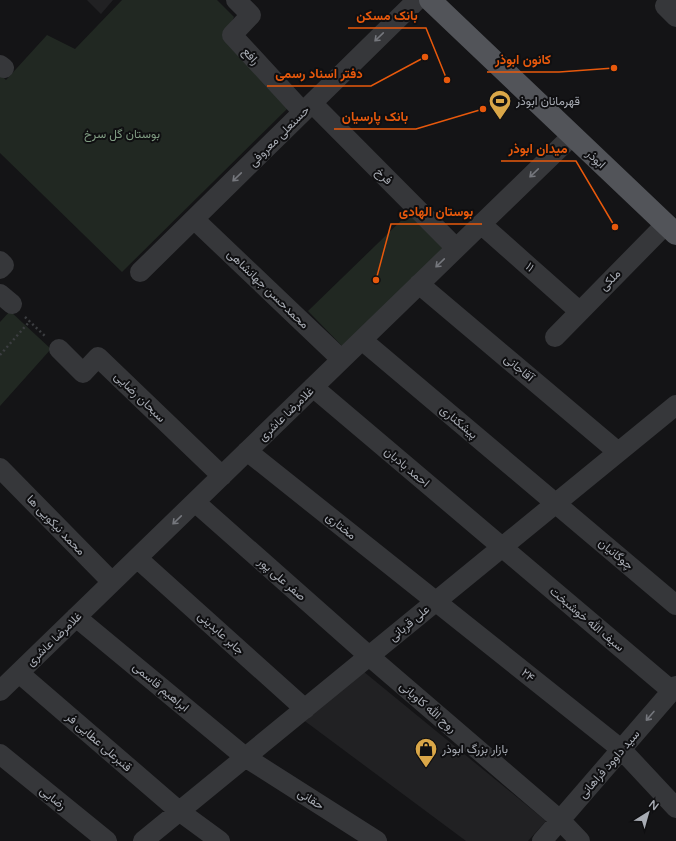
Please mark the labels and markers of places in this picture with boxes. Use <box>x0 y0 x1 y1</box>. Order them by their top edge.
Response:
callout: بانک مسکن <box>348 3 426 28</box>
callout: کانون ابوذر <box>487 47 559 72</box>
callout: دفتر اسناد رسمی <box>267 61 371 86</box>
sports icon: قهرمانان ابوذر <box>487 88 513 121</box>
place label: قهرمانان ابوذر <box>515 94 580 109</box>
callout: بانک پارسیان <box>334 104 416 129</box>
callout: میدان ابوذر <box>501 136 576 161</box>
callout: بوستان الهادی <box>391 199 482 224</box>
shop icon: بازار بزرگ ابوذر <box>413 736 439 769</box>
place label: بازار بزرگ ابوذر <box>441 742 508 757</box>

